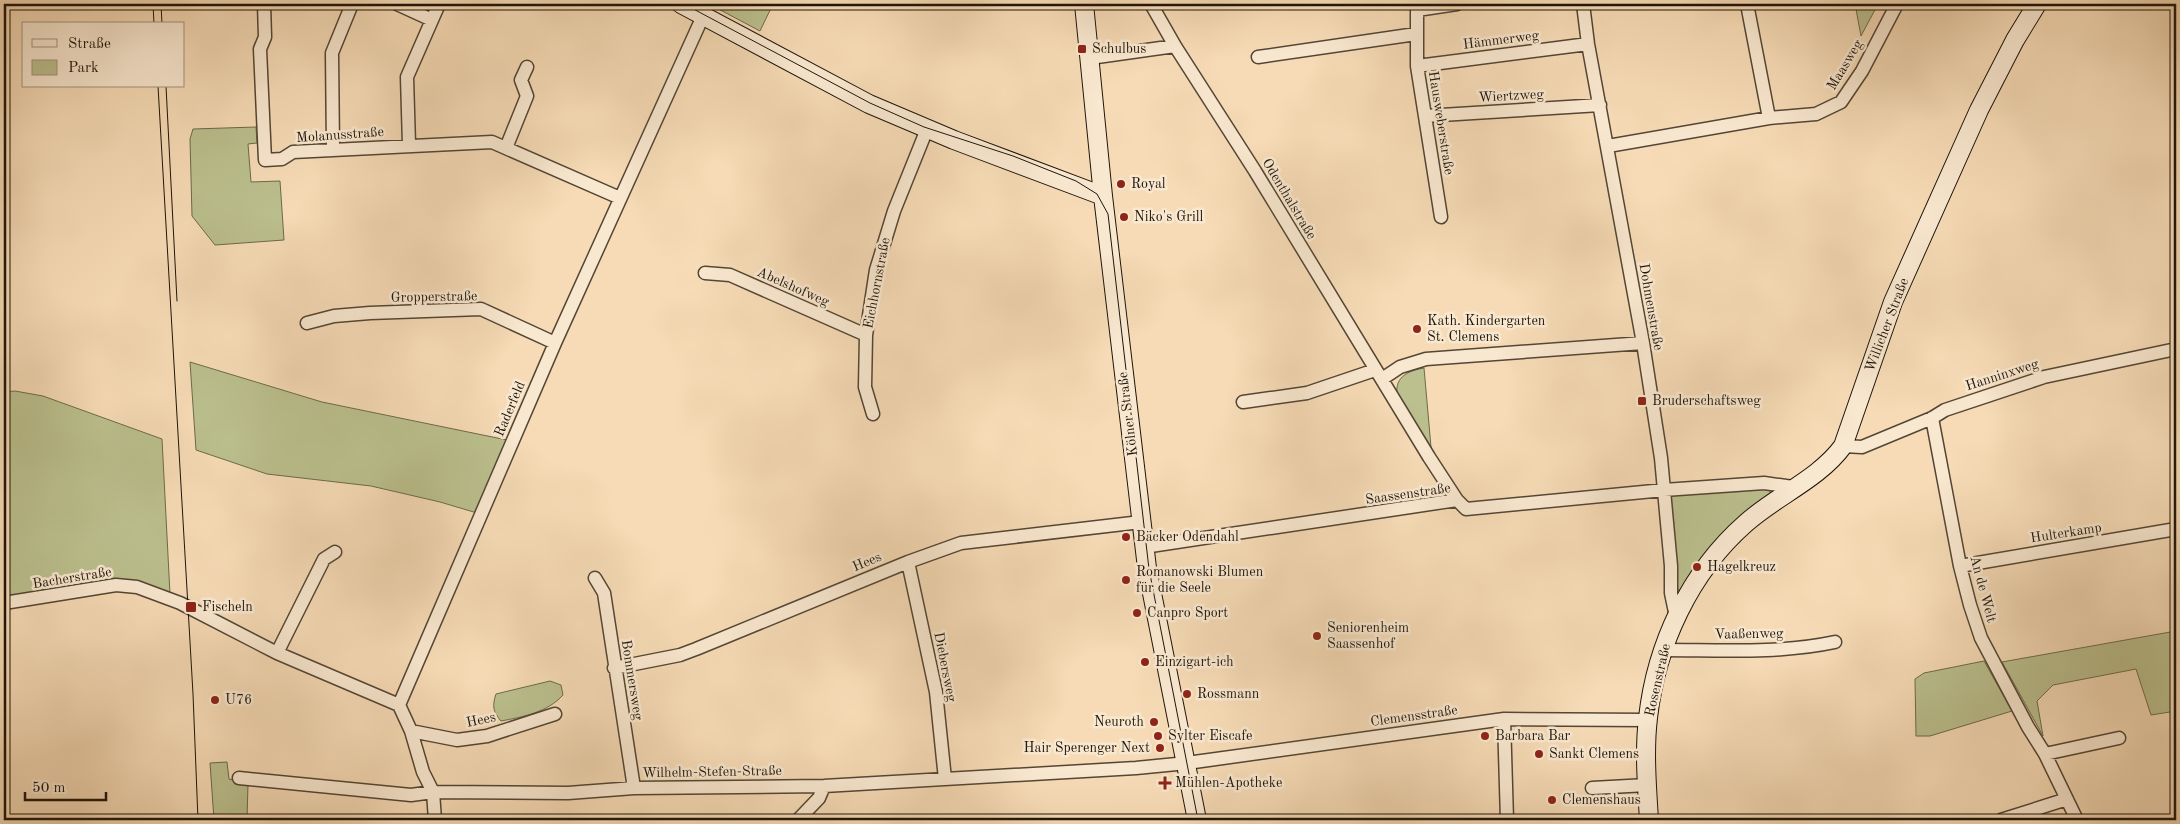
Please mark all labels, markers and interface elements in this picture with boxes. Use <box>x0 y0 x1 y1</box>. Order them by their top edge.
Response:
legend <box>22 22 185 88</box>
street label: Hämmerweg <box>1462 28 1540 52</box>
text: Straße <box>68 37 111 52</box>
street label: Maasweg <box>1825 37 1866 93</box>
place label: Schulbus <box>1092 42 1146 56</box>
marker: Schulbus <box>1076 43 1088 55</box>
text: Park <box>68 61 99 76</box>
street label: Hausweberstraße <box>1426 70 1456 176</box>
street label: Wiertzweg <box>1478 87 1545 105</box>
street label: Molanusstraße <box>296 125 384 145</box>
street label: Odenthalstraße <box>1259 156 1319 242</box>
place label: Royal <box>1131 177 1166 191</box>
marker: Royal <box>1115 178 1127 190</box>
place label: Niko's Grill <box>1134 210 1204 224</box>
marker: Niko's Grill <box>1118 211 1130 223</box>
street label: Eichhornstraße <box>861 236 893 330</box>
street label: Dohmenstraße <box>1636 262 1666 352</box>
street label: Abelshofweg <box>755 265 832 309</box>
street label: Willicher Straße <box>1863 276 1911 374</box>
street label: Gropperstraße <box>390 289 478 305</box>
place label: Kath. Kindergarten St. Clemens <box>1427 314 1546 344</box>
marker: Kath. Kindergarten St. Clemens <box>1411 323 1423 335</box>
street label: Hanninxweg <box>1964 356 2041 393</box>
street label: Kölner Straße <box>1116 371 1140 457</box>
street label: Raderfeld <box>492 379 528 439</box>
place label: Bruderschaftsweg <box>1652 394 1761 408</box>
marker: Bruderschaftsweg <box>1636 395 1648 407</box>
street label: Saassenstraße <box>1364 481 1452 507</box>
street label: Hulterkamp <box>2029 520 2103 546</box>
place label: Bäcker Odendahl <box>1136 530 1239 544</box>
marker: Bäcker Odendahl <box>1120 531 1132 543</box>
street label: Hees <box>850 550 884 574</box>
street label: An de Welt <box>1967 554 1999 624</box>
place label: Hagelkreuz <box>1707 560 1776 574</box>
marker: Hagelkreuz <box>1691 561 1703 573</box>
street label: Bacherstraße <box>31 565 113 591</box>
place label: Romanowski Blumen für die Seele <box>1136 565 1264 595</box>
marker: Romanowski Blumen für die Seele <box>1120 574 1132 586</box>
marker: Fischeln <box>184 600 198 614</box>
place label: Fischeln <box>202 600 253 614</box>
place label: Canpro Sport <box>1147 606 1228 620</box>
marker: Canpro Sport <box>1131 607 1143 619</box>
place label: Seniorenheim Saassenhof <box>1327 621 1409 651</box>
street label: Vaaßenweg <box>1714 626 1784 642</box>
marker: Seniorenheim Saassenhof <box>1311 630 1323 642</box>
street label: Diebersweg <box>931 631 959 703</box>
street label: Bommersweg <box>619 639 645 722</box>
street label: Rosenstraße <box>1643 642 1673 718</box>
place label: Einzigart-ich <box>1155 655 1234 669</box>
marker: Einzigart-ich <box>1139 656 1151 668</box>
place label: Rossmann <box>1197 687 1260 701</box>
marker: Rossmann <box>1181 688 1193 700</box>
place label: U76 <box>225 693 252 707</box>
marker: U76 <box>209 694 221 706</box>
street label: Clemensstraße <box>1369 703 1459 729</box>
street label: Hees <box>465 710 497 730</box>
place label: Neuroth <box>1094 715 1144 729</box>
marker: Neuroth <box>1148 716 1160 728</box>
place label: Sylter Eiscafe <box>1168 729 1252 743</box>
place label: Barbara Bar <box>1495 729 1571 743</box>
marker: Sylter Eiscafe <box>1152 730 1164 742</box>
marker: Barbara Bar <box>1479 730 1491 742</box>
place label: Hair Sperenger Next <box>1023 741 1150 755</box>
marker: Hair Sperenger Next <box>1154 742 1166 754</box>
place label: Sankt Clemens <box>1549 747 1639 761</box>
marker: Sankt Clemens <box>1533 748 1545 760</box>
street label: Wilhelm-Stefen-Straße <box>642 764 782 780</box>
scale bar <box>25 769 106 801</box>
place label: Mühlen-Apotheke <box>1175 776 1282 790</box>
marker: Mühlen-Apotheke <box>1159 777 1171 789</box>
text: 50 m <box>32 781 66 796</box>
place label: Clemenshaus <box>1562 793 1641 807</box>
marker: Clemenshaus <box>1546 794 1558 806</box>

